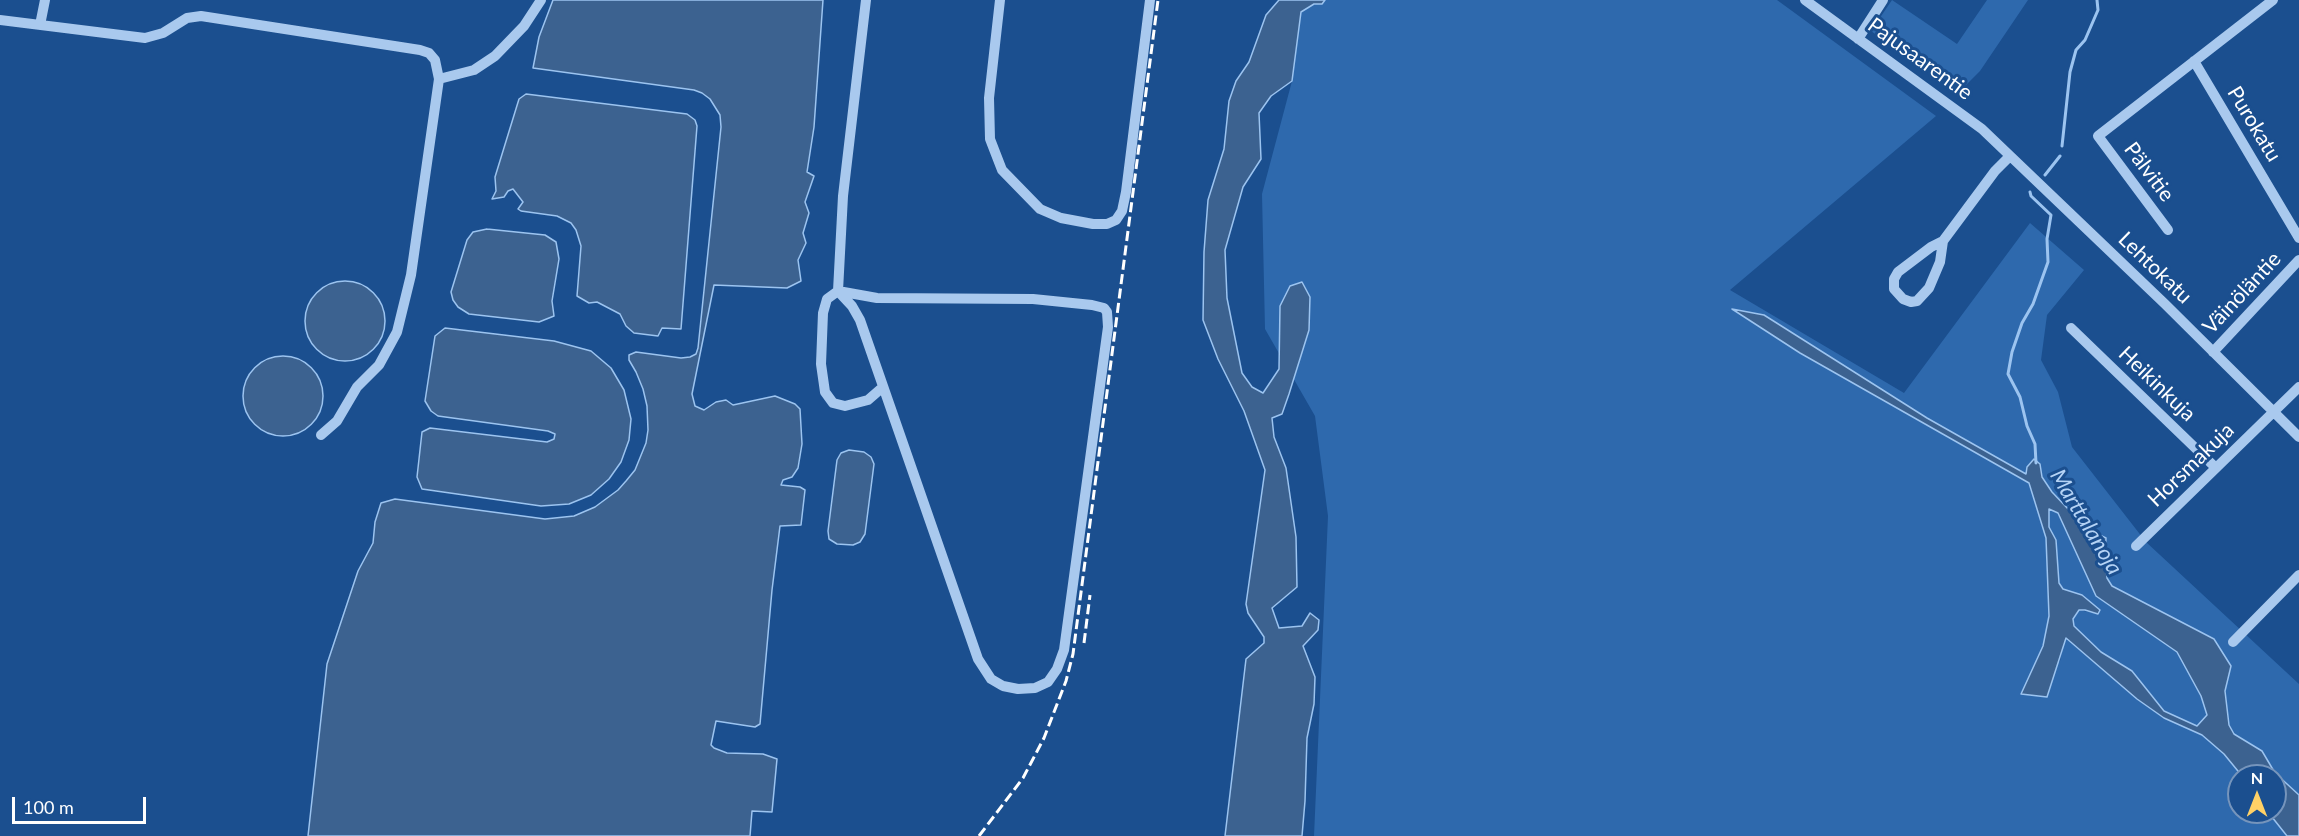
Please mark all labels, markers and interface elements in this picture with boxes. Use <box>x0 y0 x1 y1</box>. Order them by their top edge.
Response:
street label: Pajusaarentie <box>1863 13 1977 105</box>
street label: Purokatu <box>2222 82 2286 166</box>
street label: Pälvitie <box>2119 137 2179 207</box>
street label: Lehtokatu <box>2113 227 2197 309</box>
street label: Väinöläntie <box>2198 247 2286 339</box>
street label: Heikinkuja <box>2113 341 2201 427</box>
street label: Horsmakuja <box>2143 418 2239 512</box>
water label: Marttalanoja <box>2044 464 2128 580</box>
north arrow <box>2227 764 2287 824</box>
text: N <box>2251 768 2263 787</box>
scale bar <box>15 785 148 823</box>
text: 100 m <box>23 796 74 818</box>

